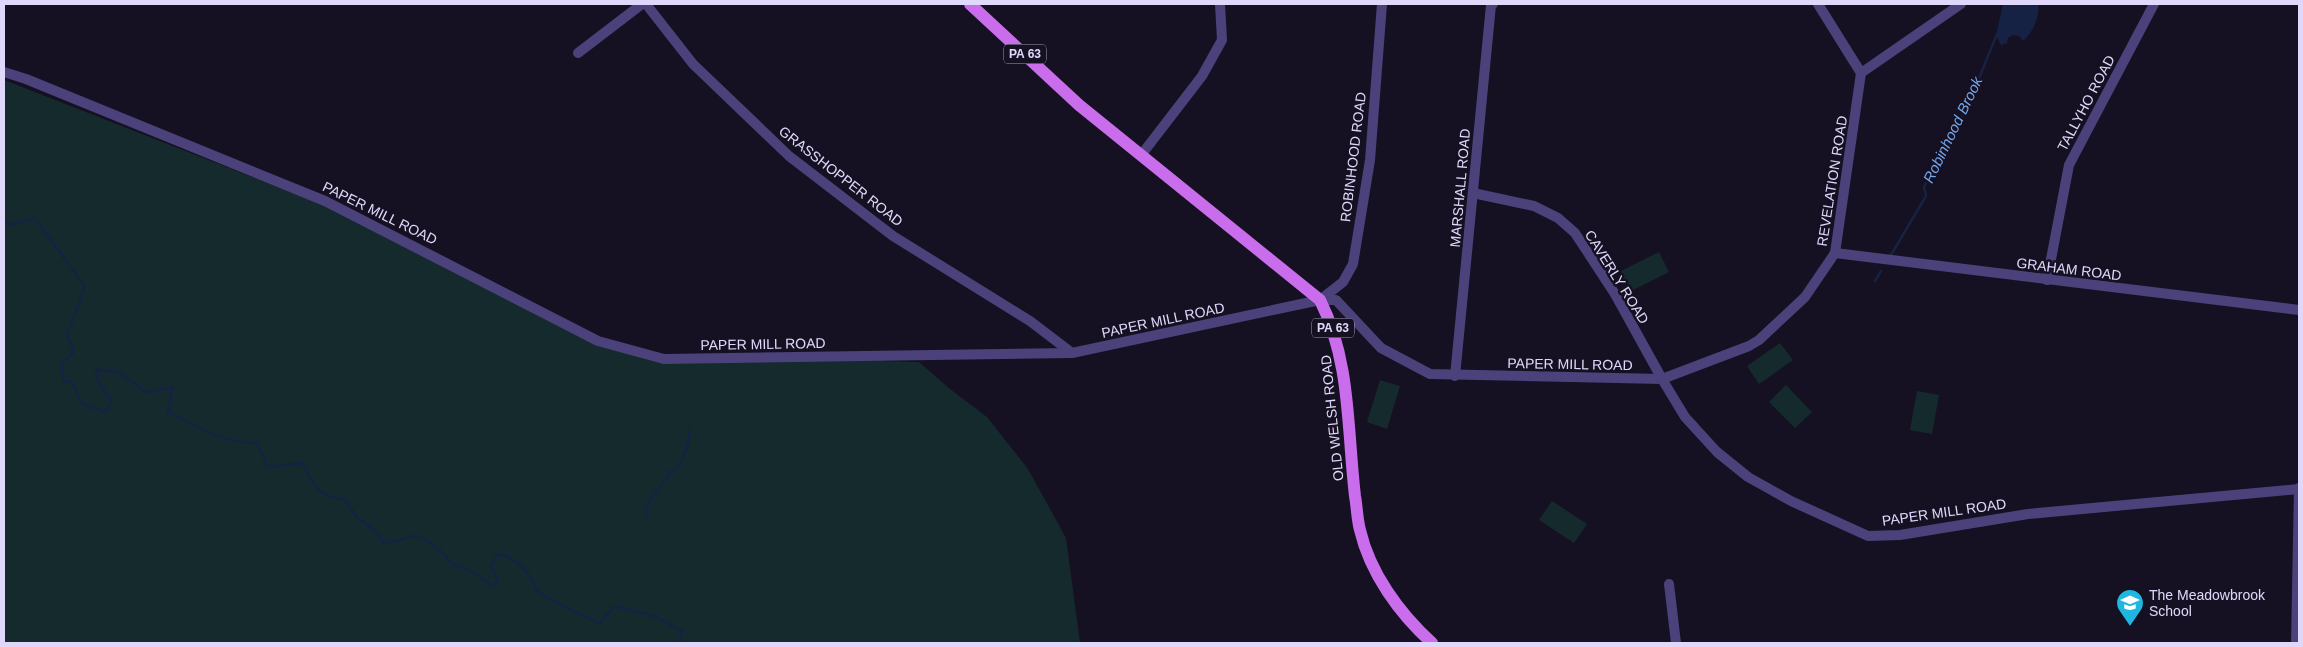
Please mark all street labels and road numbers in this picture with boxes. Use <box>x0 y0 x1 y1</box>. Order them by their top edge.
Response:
road number: PA 63 <box>1004 44 1046 64</box>
street label: TALLYHO ROAD <box>2054 52 2118 154</box>
street label: ROBINHOOD ROAD <box>1337 91 1369 223</box>
street label: REVELATION ROAD <box>1814 115 1850 247</box>
street label: GRASSHOPPER ROAD <box>776 123 906 229</box>
street label: MARSHALL ROAD <box>1447 128 1473 248</box>
street label: PAPER MILL ROAD <box>320 178 440 248</box>
street label: CAVERLY ROAD <box>1582 227 1652 327</box>
street label: GRAHAM ROAD <box>2016 255 2122 283</box>
street label: PAPER MILL ROAD <box>1100 299 1226 341</box>
road number: PA 63 <box>1312 318 1354 338</box>
street label: PAPER MILL ROAD <box>700 335 826 353</box>
street label: OLD WELSH ROAD <box>1317 354 1347 482</box>
street label: PAPER MILL ROAD <box>1507 355 1633 373</box>
street label: PAPER MILL ROAD <box>1881 495 2007 529</box>

